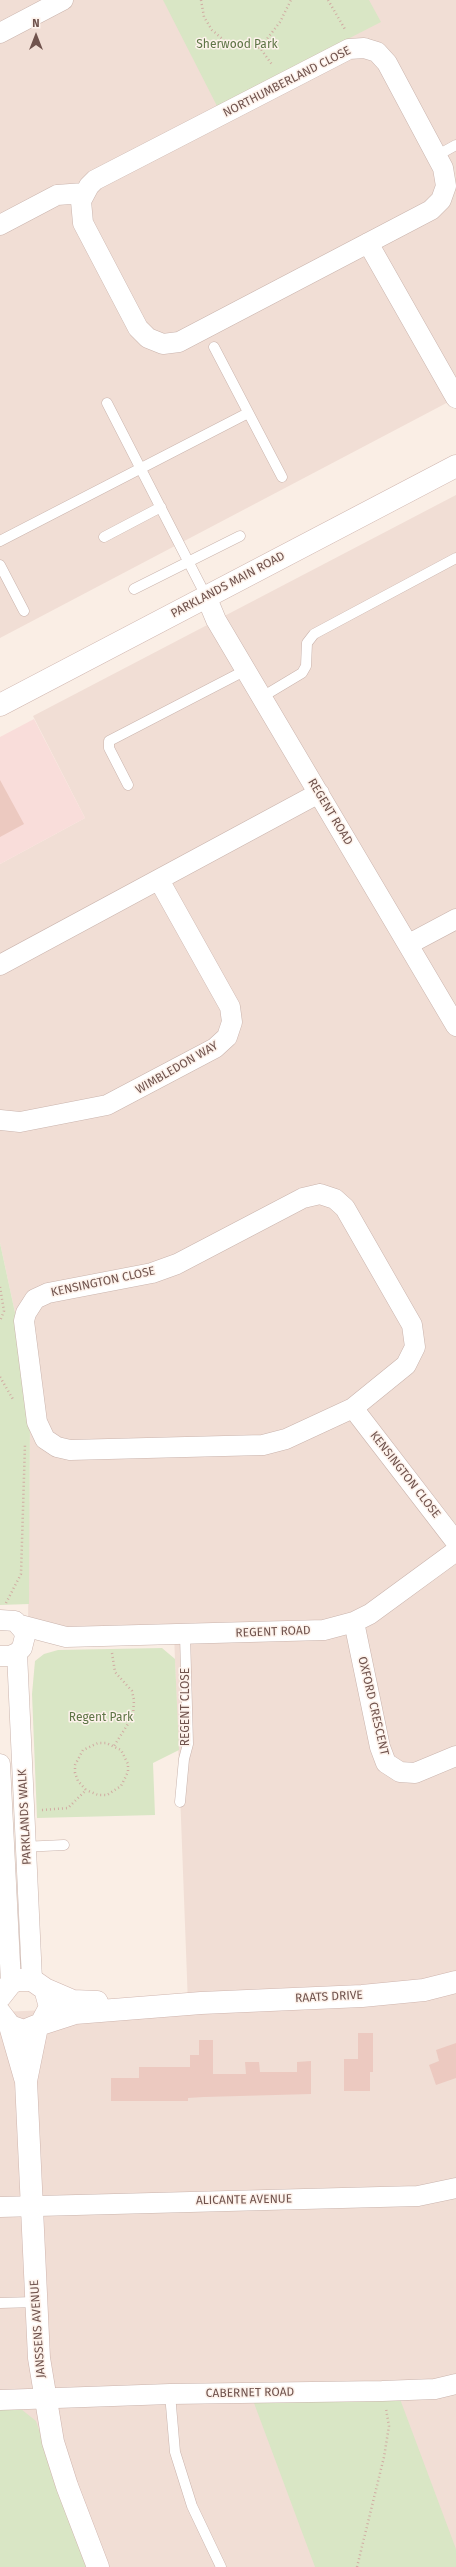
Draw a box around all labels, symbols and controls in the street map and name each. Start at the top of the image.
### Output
north arrow [16,16,56,56]
text: N [32,17,40,30]
park label: Sherwood Park [196,38,278,52]
street label: NORTHUMBERLAND CLOSE [221,43,353,121]
street label: PARKLANDS MAIN ROAD [169,549,287,621]
street label: REGENT ROAD [305,776,355,848]
street label: WIMBLEDON WAY [133,1039,221,1097]
street label: KENSINGTON CLOSE [50,1264,156,1300]
street label: KENSINGTON CLOSE [367,1429,443,1521]
street label: REGENT ROAD [235,1623,311,1641]
street label: OXFORD CRESCENT [355,1655,391,1757]
street label: REGENT CLOSE [179,1668,193,1746]
park label: Regent Park [69,1711,133,1725]
street label: PARKLANDS WALK [15,1769,35,1865]
street label: RAATS DRIVE [295,1988,363,2006]
street label: ALICANTE AVENUE [196,2192,292,2208]
street label: JANSSENS AVENUE [27,2279,49,2379]
street label: CABERNET ROAD [206,2385,294,2401]

